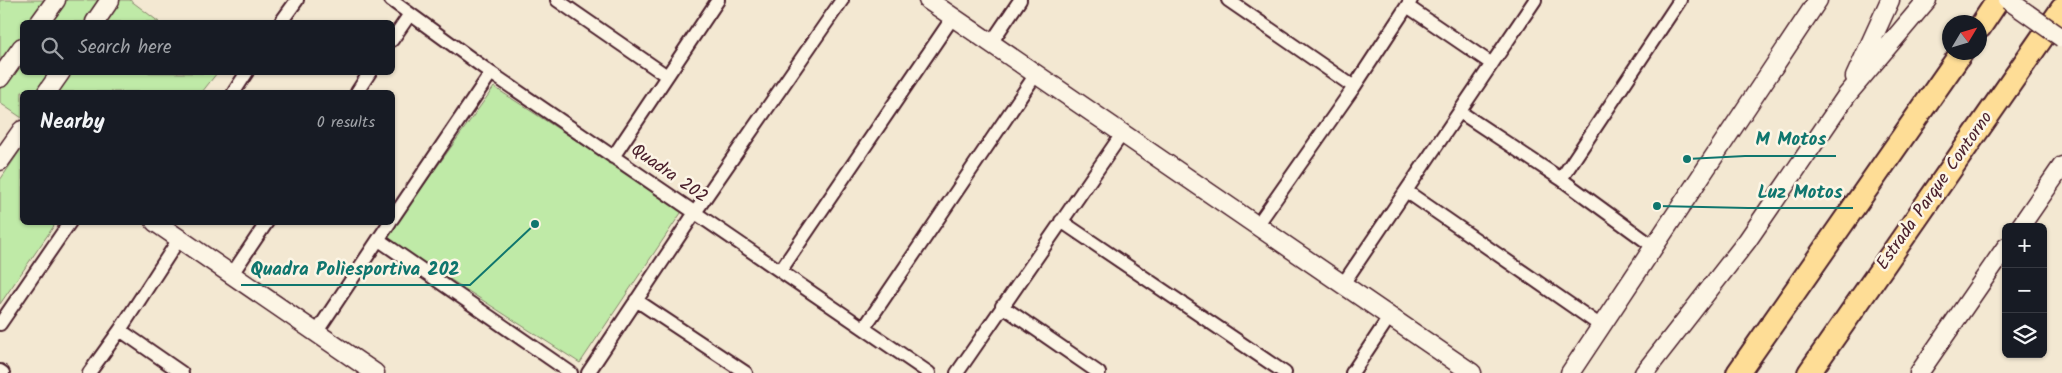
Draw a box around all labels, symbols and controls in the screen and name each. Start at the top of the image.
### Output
north arrow [1942,15,1987,60]
search box [20,20,395,75]
text: Search here [78,33,172,63]
icon: search [38,34,66,62]
text: Nearby [40,106,105,139]
street label: Estrada Parque Contorno [1869,106,2001,276]
text: 0 results [317,110,375,135]
callout: M Motos [1745,122,1836,156]
text: M Motos [1756,125,1827,155]
street label: Quadra 202 [624,137,714,211]
callout: Luz Motos [1748,174,1853,208]
text: Luz Motos [1757,178,1843,208]
map controls [2002,223,2047,358]
button: + [2002,223,2047,268]
callout: Quadra Poliesportiva 202 [241,251,470,285]
text: Quadra Poliesportiva 202 [250,255,460,285]
button: − [2002,268,2047,313]
button: layers [2002,313,2047,358]

